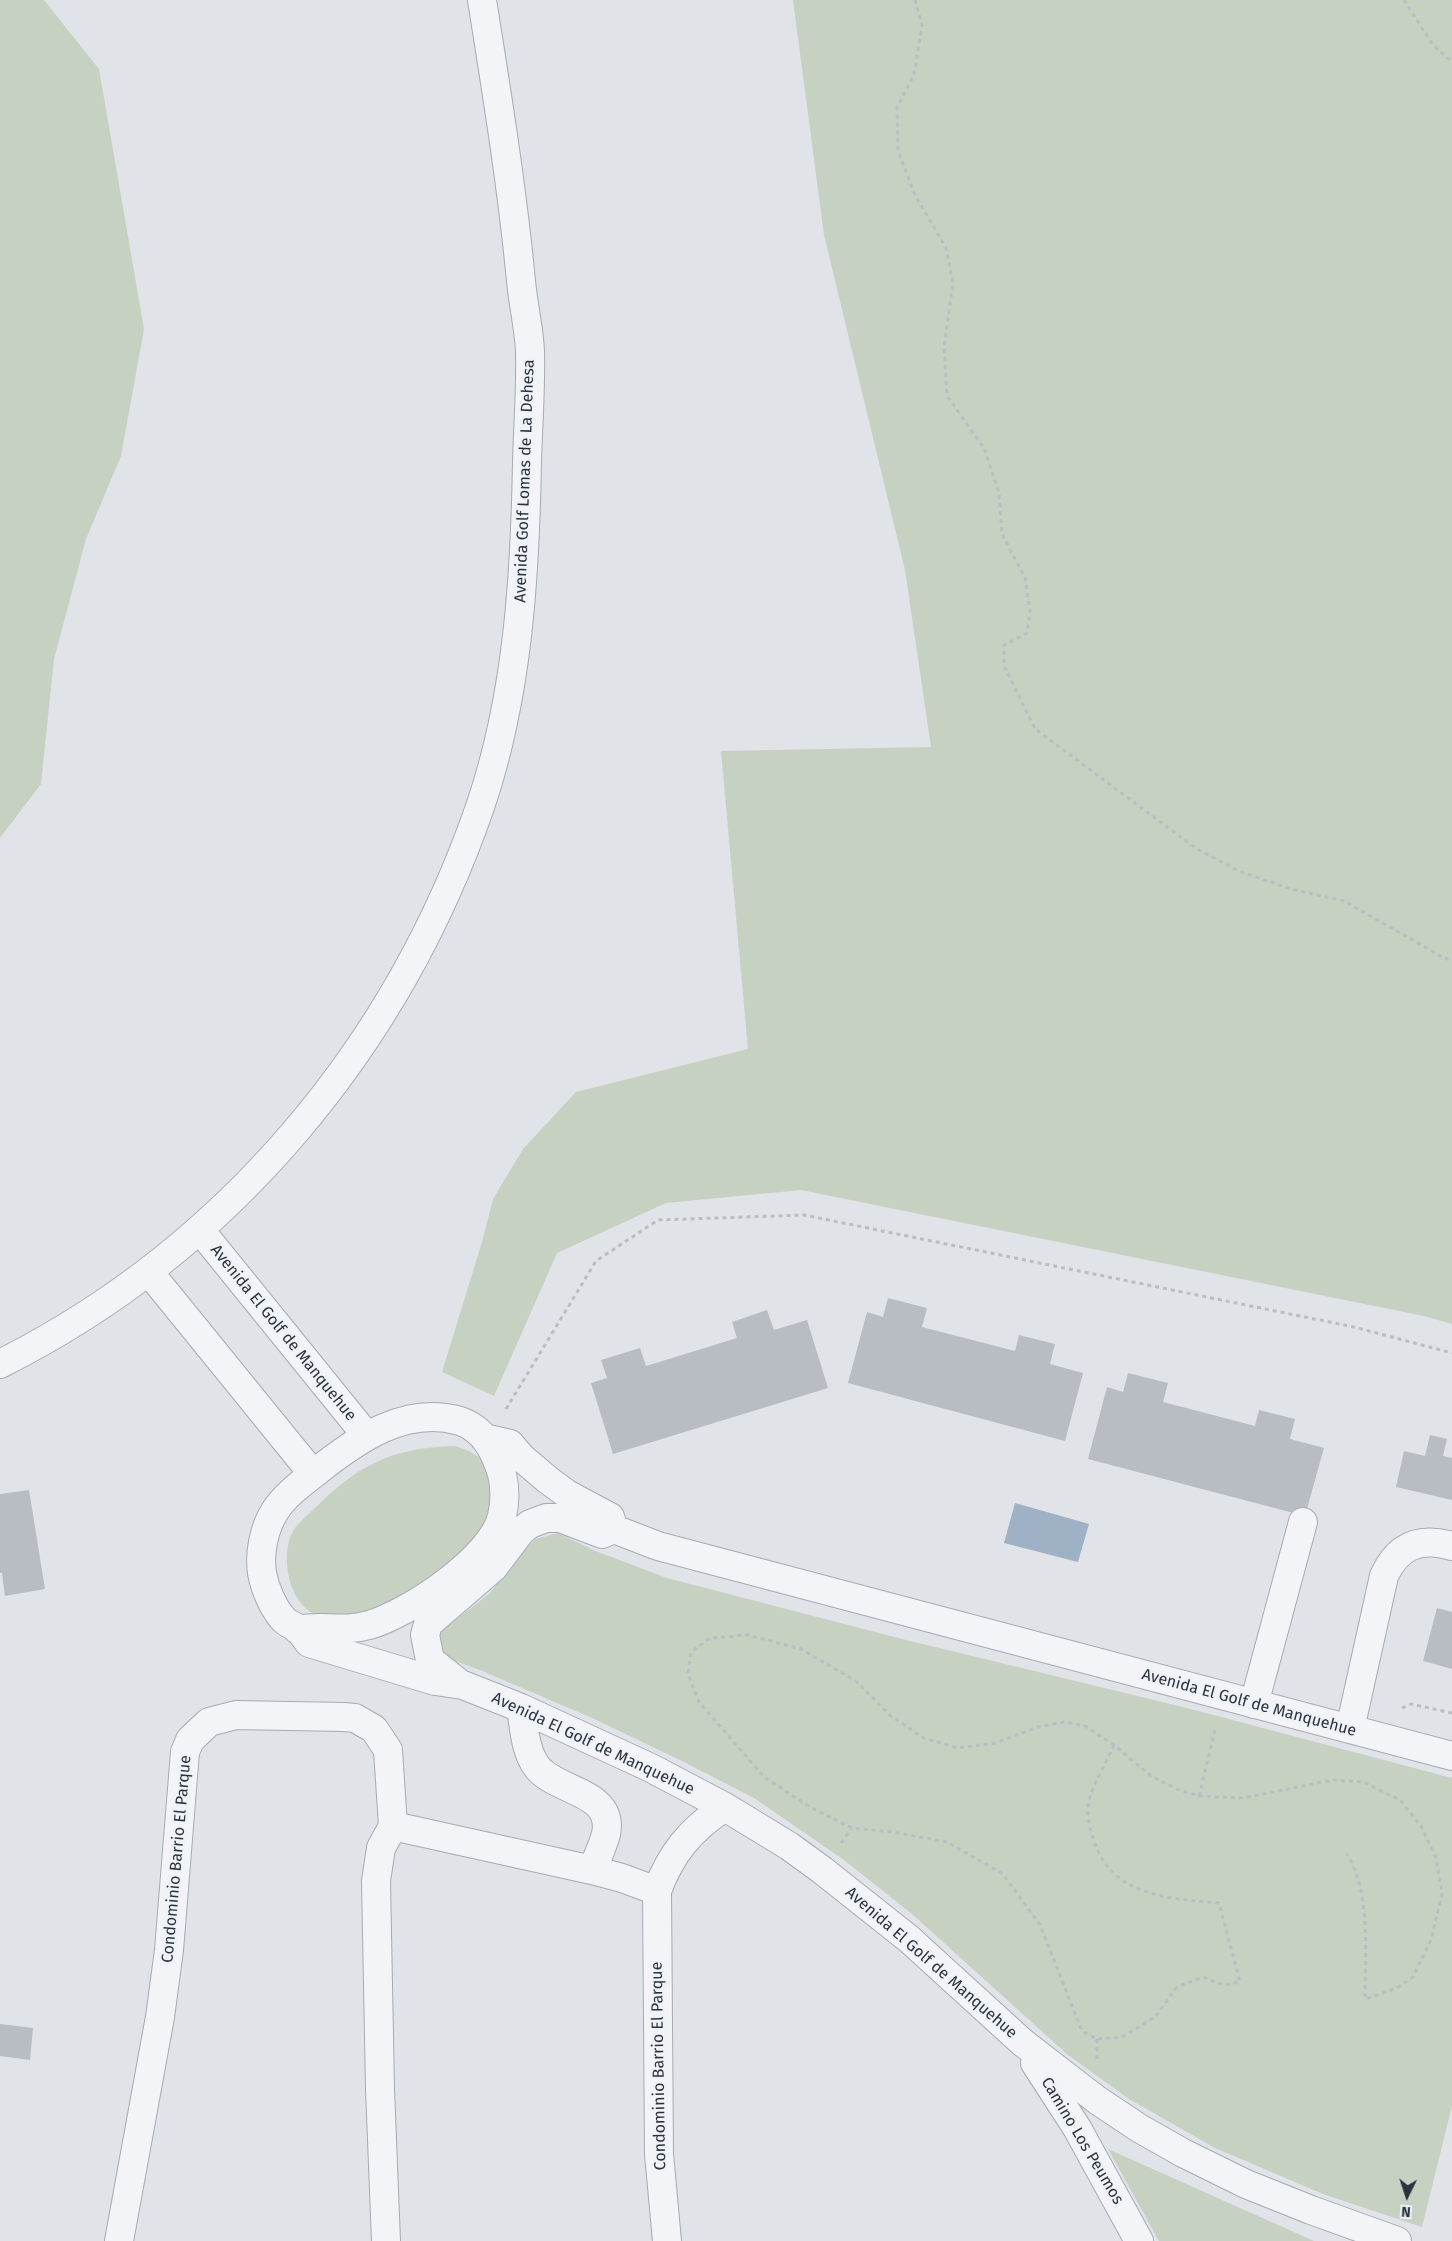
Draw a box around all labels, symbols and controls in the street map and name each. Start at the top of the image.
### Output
street label: Avenida Golf Lomas de La Dehesa [511,359,539,603]
street label: Avenida El Golf de Manquehue [206,1241,360,1425]
street label: Avenida El Golf de Manquehue [1140,1665,1358,1741]
street label: Avenida El Golf de Manquehue [489,1689,697,1799]
street label: Condominio Barrio El Parque [158,1754,196,1964]
street label: Avenida El Golf de Manquehue [841,1883,1021,2043]
street label: Condominio Barrio El Parque [648,1962,670,2170]
street label: Camino Los Peumos [1037,2074,1127,2208]
north arrow [1382,2171,1432,2221]
text: N [1401,2203,1411,2220]

